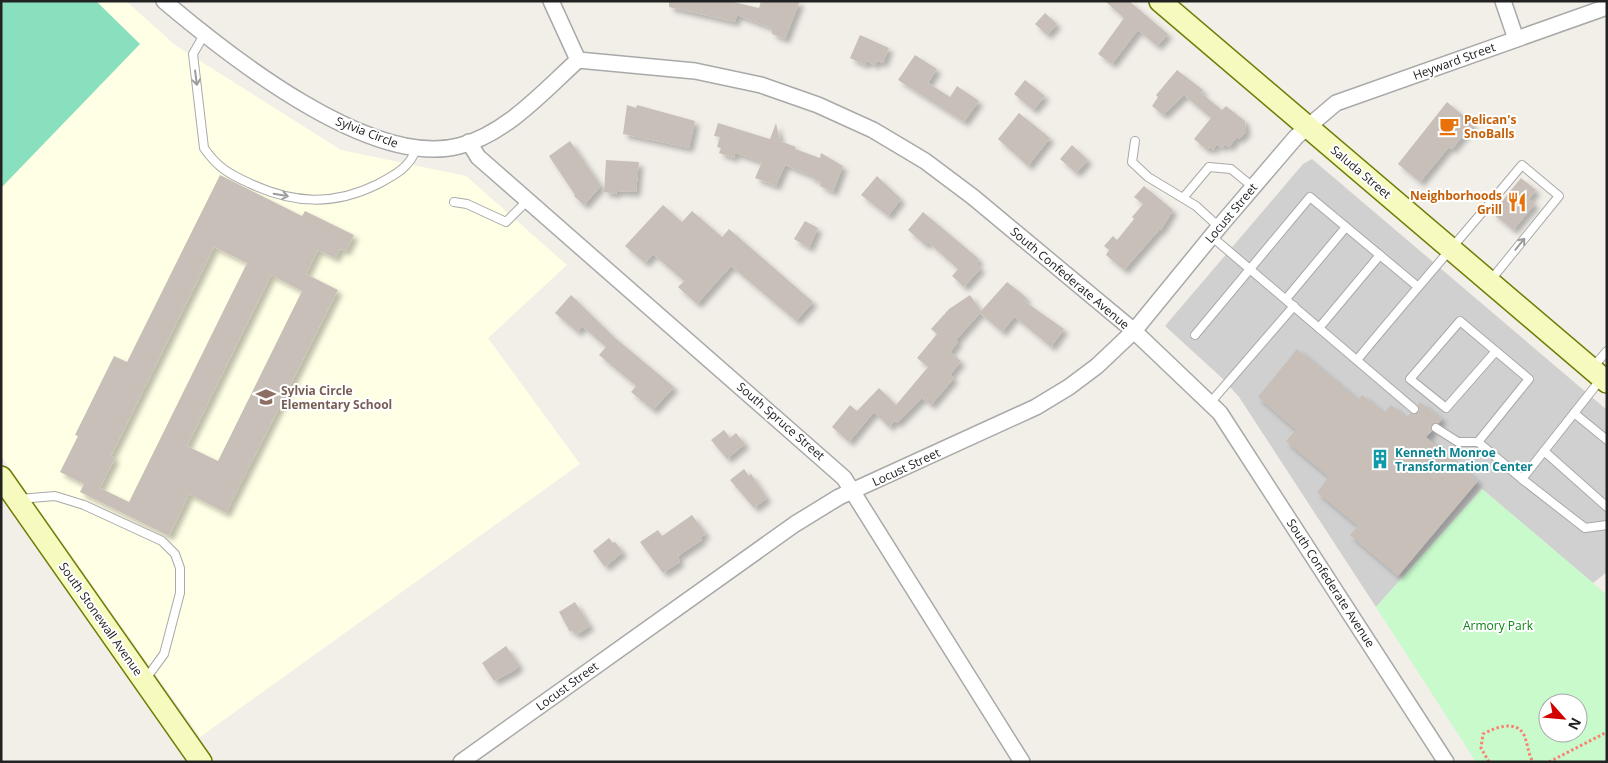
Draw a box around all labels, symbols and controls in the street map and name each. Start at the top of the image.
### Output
street label: Heyward Street [1410,38,1498,84]
one-way arrow [191,70,201,86]
place label: Pelican's SnoBalls [1464,111,1516,142]
street label: Sylvia Circle [333,112,401,152]
cafe icon: Pelican's SnoBalls [1438,115,1460,137]
street label: Saluda Street [1327,142,1395,202]
street label: Locust Street [1201,179,1261,247]
place label: Neighborhoods Grill [1410,187,1502,218]
one-way arrow [272,191,288,201]
restaurant icon: Neighborhoods Grill [1506,191,1528,213]
street label: South Confederate Avenue [1007,223,1133,333]
one-way arrow [1515,238,1526,251]
street label: South Spruce Street [733,378,829,464]
place label: Sylvia Circle Elementary School [281,382,392,413]
school or university icon: Sylvia Circle Elementary School [255,386,277,408]
street label: Locust Street [869,444,943,490]
place label: Kenneth Monroe Transformation Center [1395,444,1533,475]
building icon: Kenneth Monroe Transformation Center [1369,448,1391,470]
street label: South Confederate Avenue [1283,515,1379,651]
street label: South Stonewall Avenue [55,559,147,679]
park label: Armory Park [1463,617,1534,634]
street label: Locust Street [532,658,602,714]
north arrow [1538,693,1588,743]
text: N [1564,715,1586,734]

